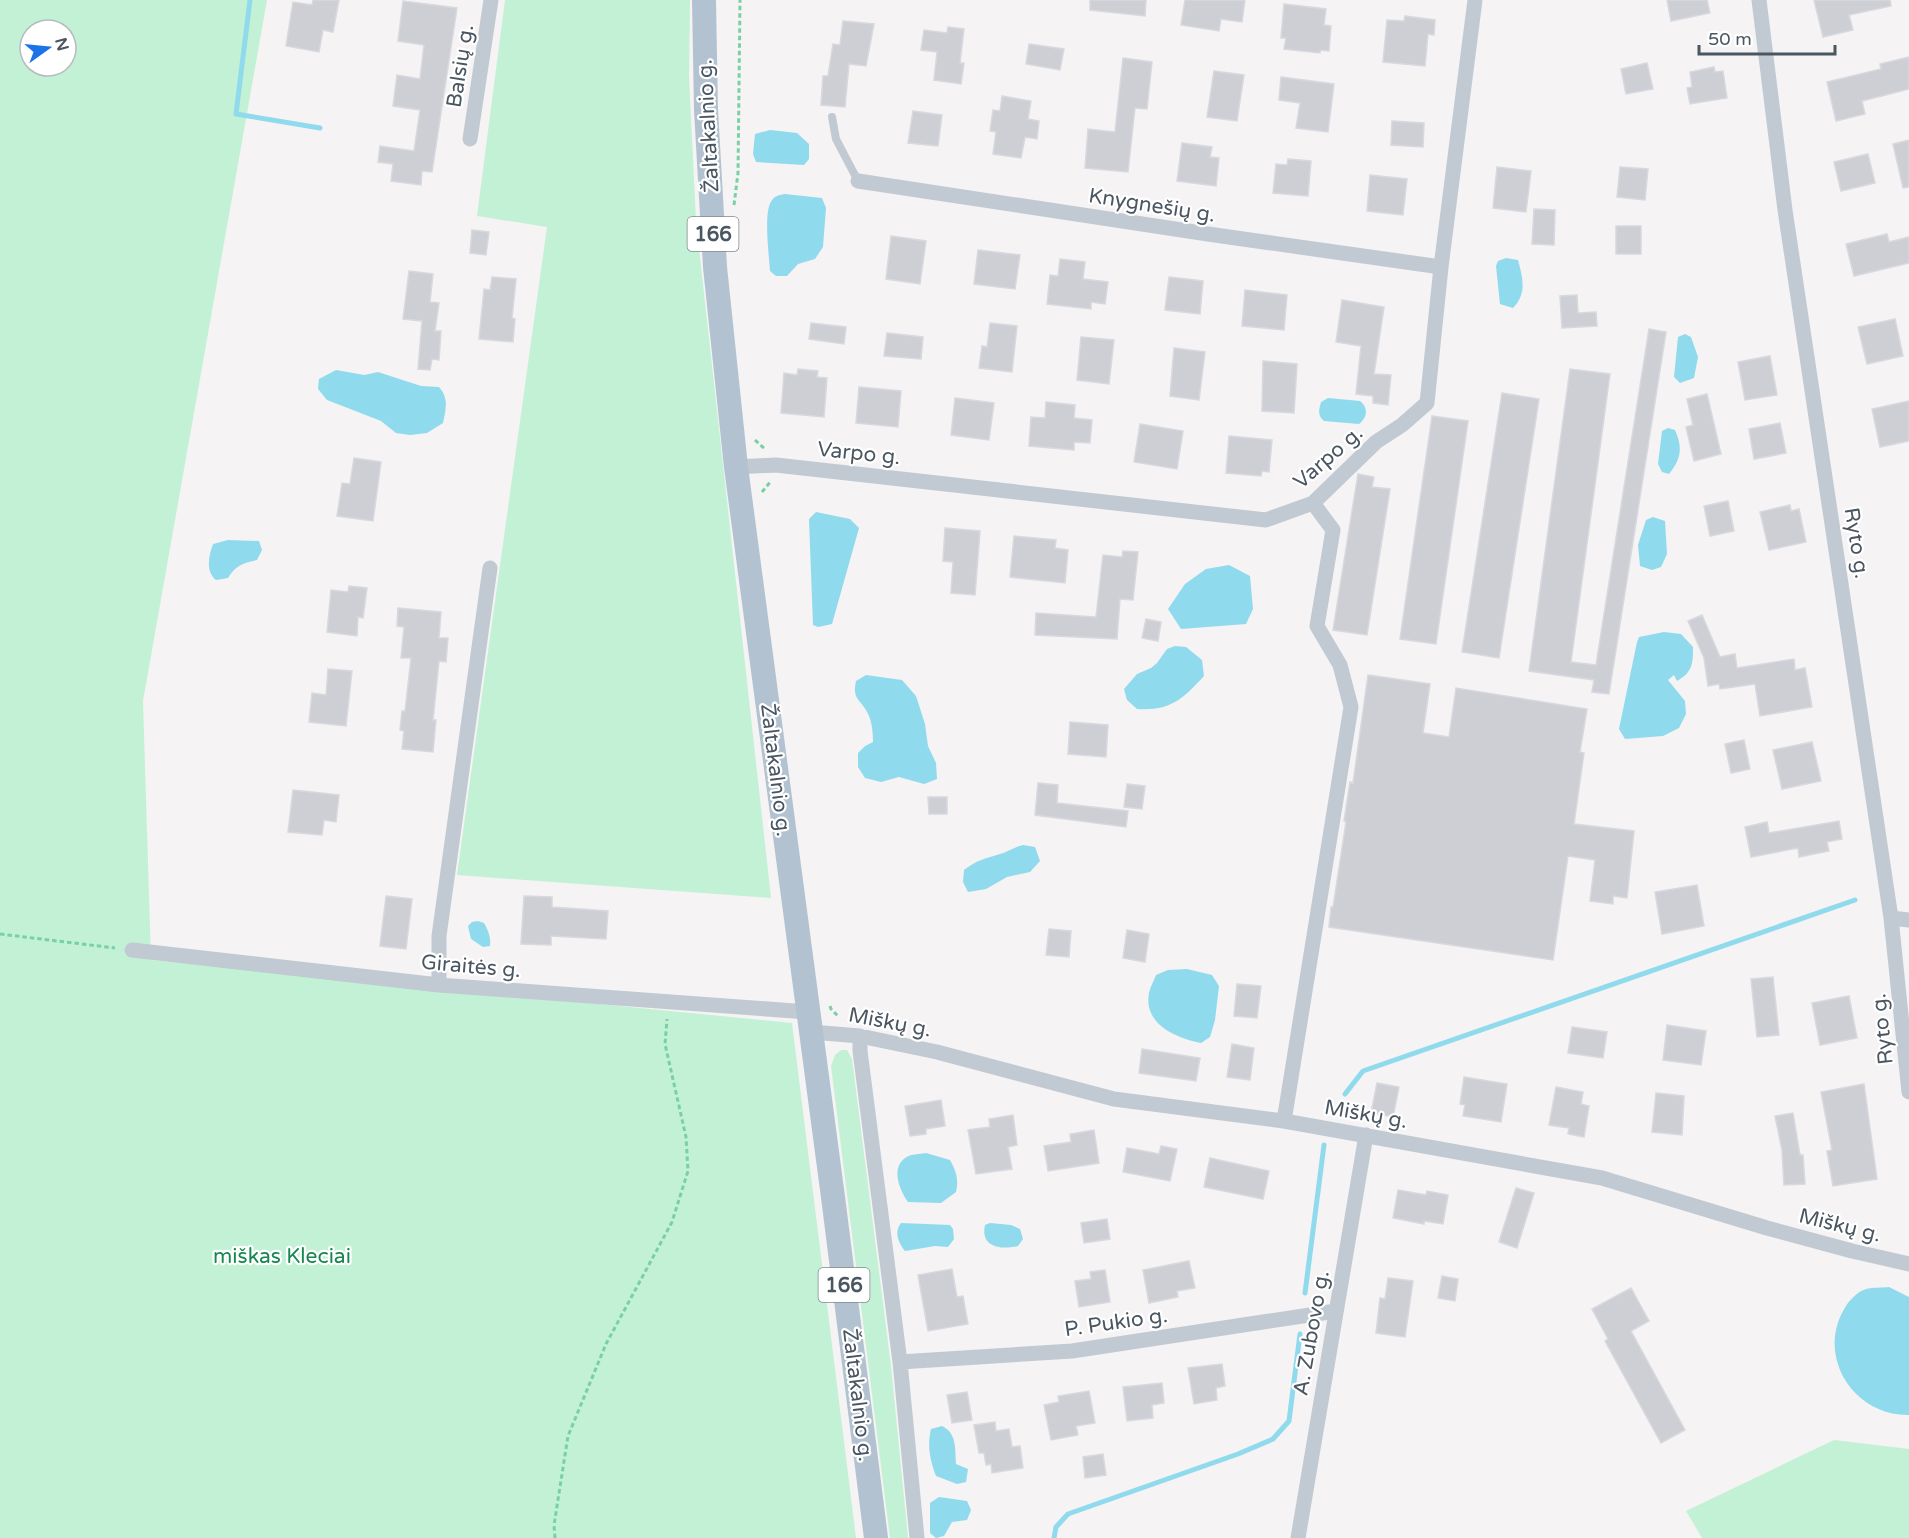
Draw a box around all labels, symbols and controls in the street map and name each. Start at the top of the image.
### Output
north arrow [18,18,78,78]
scale bar [1699,18,1836,56]
street label: Balsių g. [442,23,479,109]
text: 50 m [1708,28,1752,50]
text: N [50,36,73,53]
street label: Žaltakalnio g. [693,59,724,193]
street label: Knygnešių g. [1087,183,1217,228]
road number: 166 [688,217,738,251]
street label: Varpo g. [1289,421,1368,494]
street label: Varpo g. [816,437,902,470]
street label: Ryto g. [1839,506,1874,580]
street label: Žaltakalnio g. [755,702,796,838]
street label: Giraitės g. [420,950,522,983]
street label: Ryto g. [1866,992,1899,1066]
street label: Miškų g. [846,1002,933,1043]
street label: Miškų g. [1322,1095,1409,1134]
street label: Miškų g. [1796,1203,1884,1248]
park label: miškas Kleciai [213,1244,351,1269]
road number: 166 [818,1268,870,1302]
street label: A. Zubovo g. [1288,1269,1335,1398]
street label: P. Pukio g. [1063,1303,1169,1342]
street label: Žaltakalnio g. [837,1327,878,1463]

